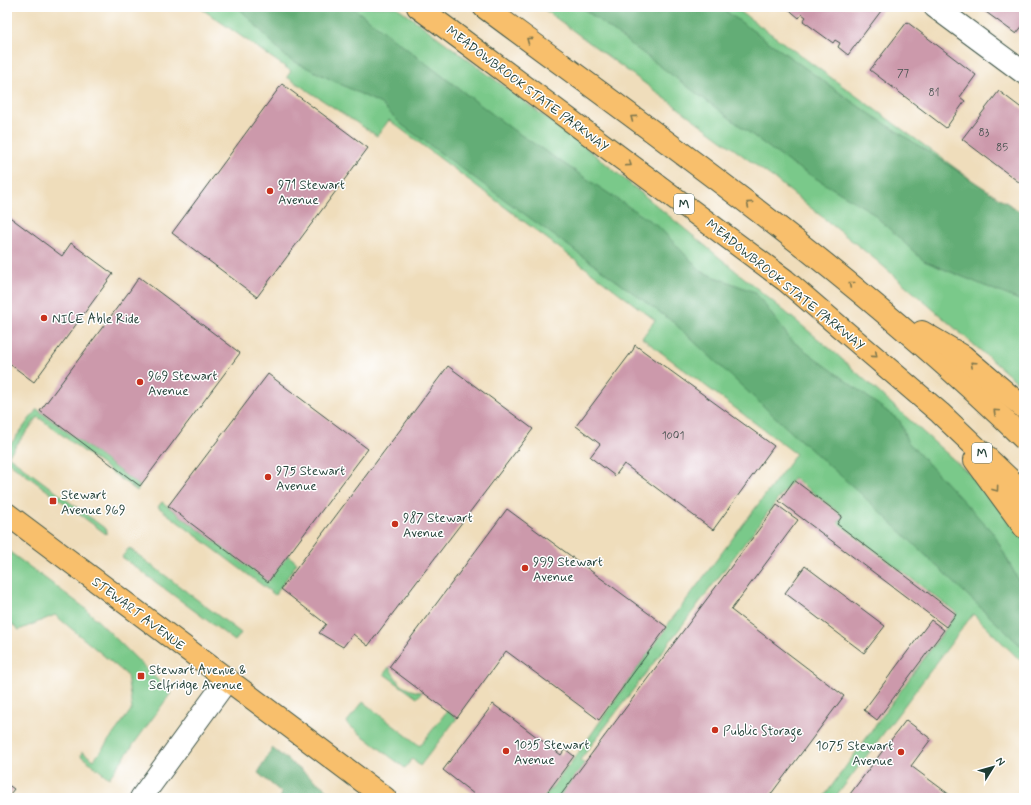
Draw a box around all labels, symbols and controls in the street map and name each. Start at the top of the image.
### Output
street label: MEADOWBROOK STATE PARKWAY [443,23,612,156]
one-way arrow [526,38,533,45]
house number: 77 [897,67,910,81]
house number: 81 [929,86,939,100]
one-way arrow [630,115,637,123]
house number: 83 [979,126,990,140]
house number: 85 [996,141,1008,155]
one-way arrow [625,159,632,166]
place label: 971 Stewart Avenue [278,177,345,209]
marker: 971 Stewart Avenue [265,186,275,196]
road number: M [674,194,694,214]
one-way arrow [746,202,753,209]
street label: MEADOWBROOK STATE PARKWAY [702,216,868,354]
one-way arrow [848,282,855,289]
place label: NICE Able Ride [52,311,140,328]
marker: NICE Able Ride [39,313,49,323]
one-way arrow [871,351,878,358]
one-way arrow [970,362,978,369]
place label: 969 Stewart Avenue [148,368,217,400]
marker: 969 Stewart Avenue [135,377,145,387]
one-way arrow [993,409,1001,417]
house number: 1001 [662,429,684,443]
road number: M [972,443,992,463]
place label: 975 Stewart Avenue [276,463,345,495]
marker: 975 Stewart Avenue [263,472,273,482]
one-way arrow [992,485,999,492]
place label: Stewart Avenue 969 [61,487,126,519]
marker: Stewart Avenue 969 [48,496,58,506]
place label: 987 Stewart Avenue [403,510,473,542]
marker: 987 Stewart Avenue [390,519,400,529]
place label: 999 Stewart Avenue [533,554,603,586]
marker: 999 Stewart Avenue [520,563,530,573]
street label: STEWART AVENUE [88,574,188,655]
place label: Stewart Avenue & Selfridge Avenue [149,662,246,695]
marker: Stewart Avenue & Selfridge Avenue [136,671,146,681]
place label: Public Storage [723,723,803,742]
marker: Public Storage [710,725,720,735]
place label: 1035 Stewart Avenue [514,737,589,769]
place label: 1075 Stewart Avenue [816,738,893,770]
marker: 1035 Stewart Avenue [501,746,511,756]
marker: 1075 Stewart Avenue [896,747,906,757]
north arrow [973,747,1013,787]
text: N [992,754,1008,769]

